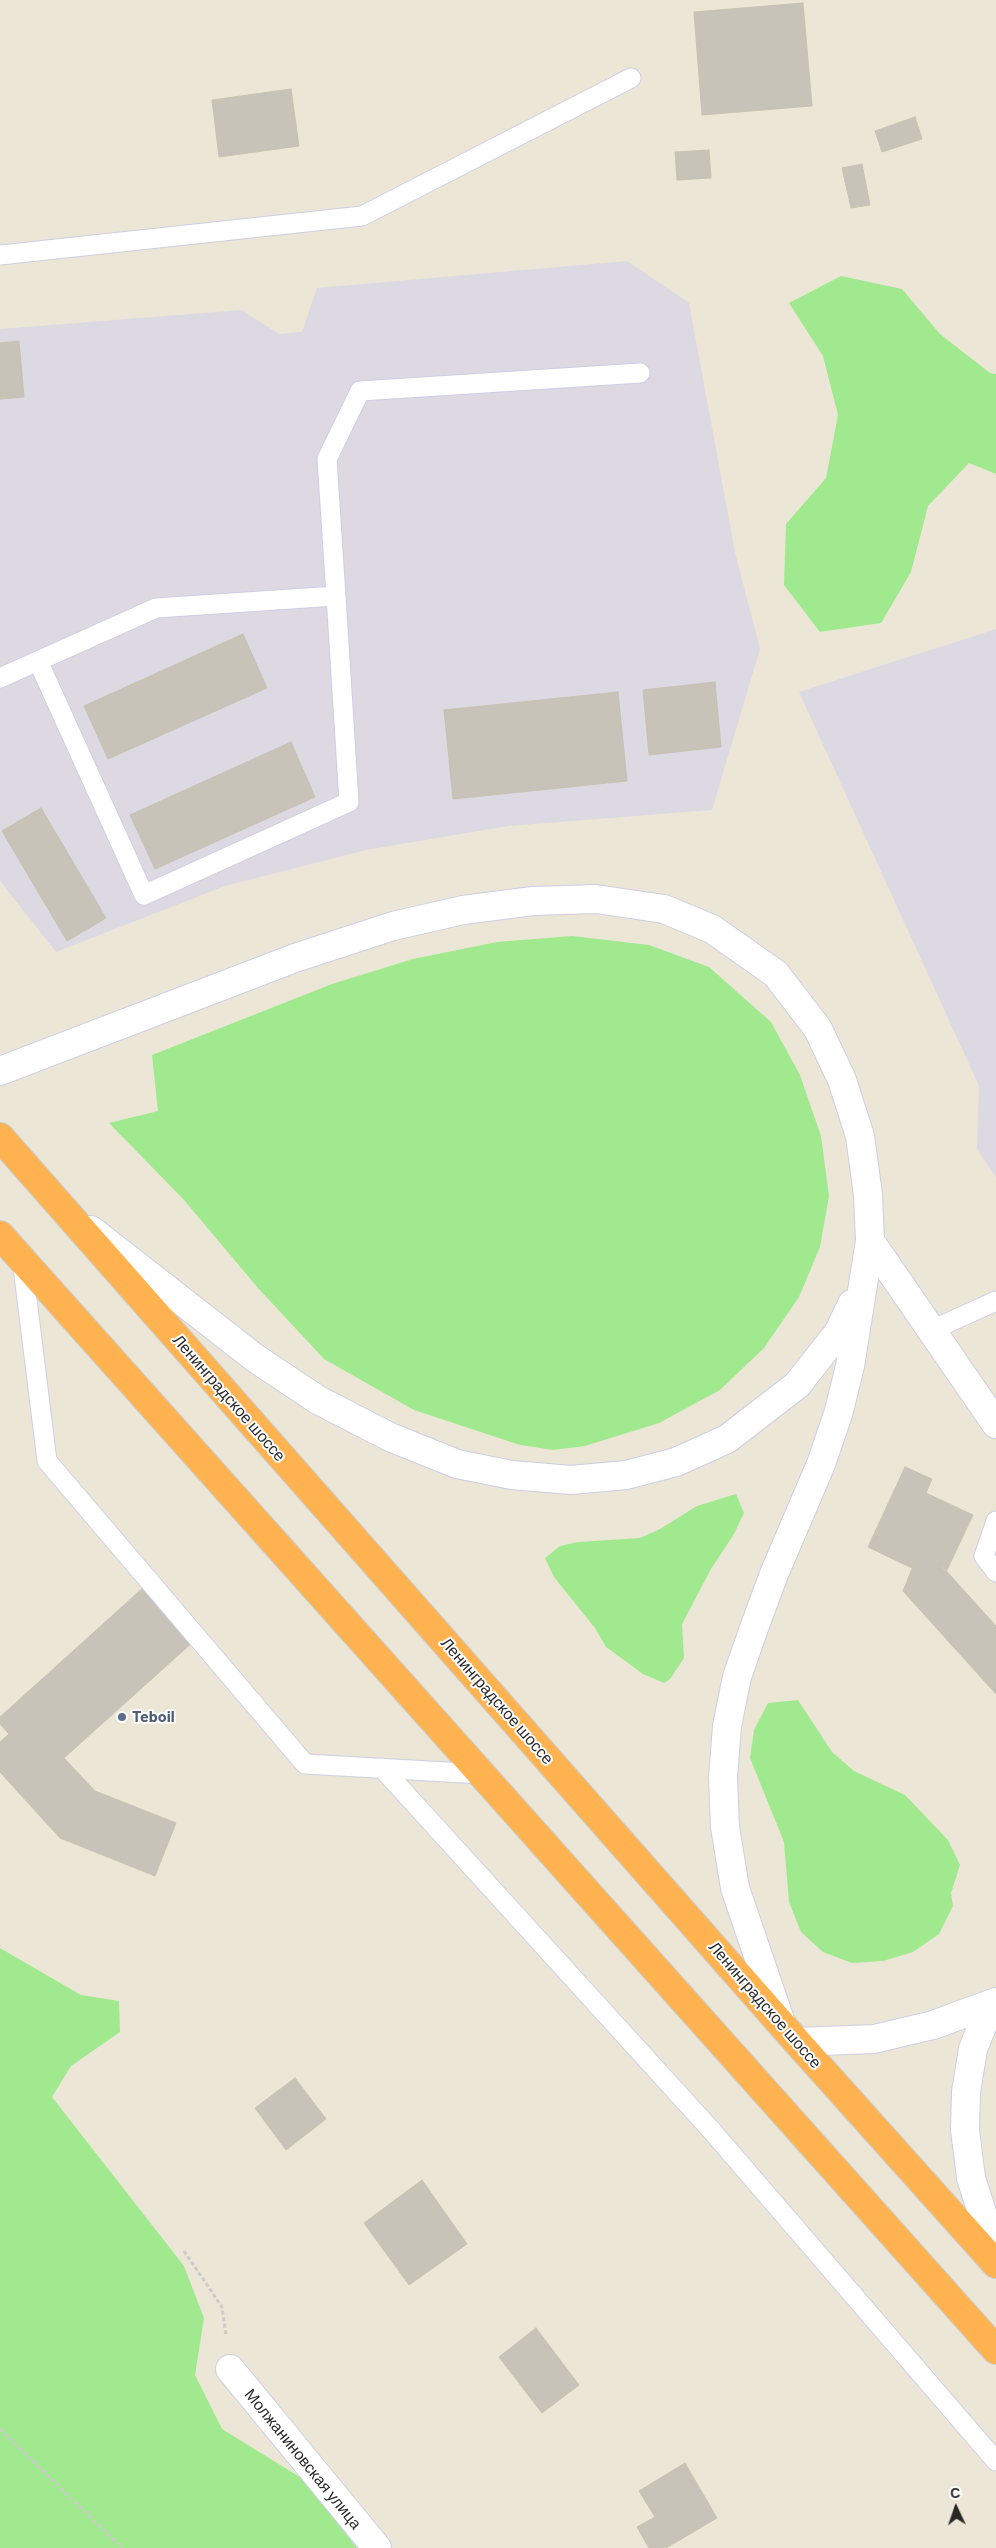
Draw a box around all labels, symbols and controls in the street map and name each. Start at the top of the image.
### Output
street label: Ленинградское шоссе [169,1331,289,1465]
street label: Ленинградское шоссе [437,1634,557,1768]
place label: Teboil [132,1707,175,1727]
marker: Teboil [116,1711,128,1723]
street label: Ленинградское шоссе [705,1938,825,2072]
street label: Молжаниновская улица [240,2385,366,2533]
north arrow [931,2483,981,2533]
text: С [950,2484,961,2501]

